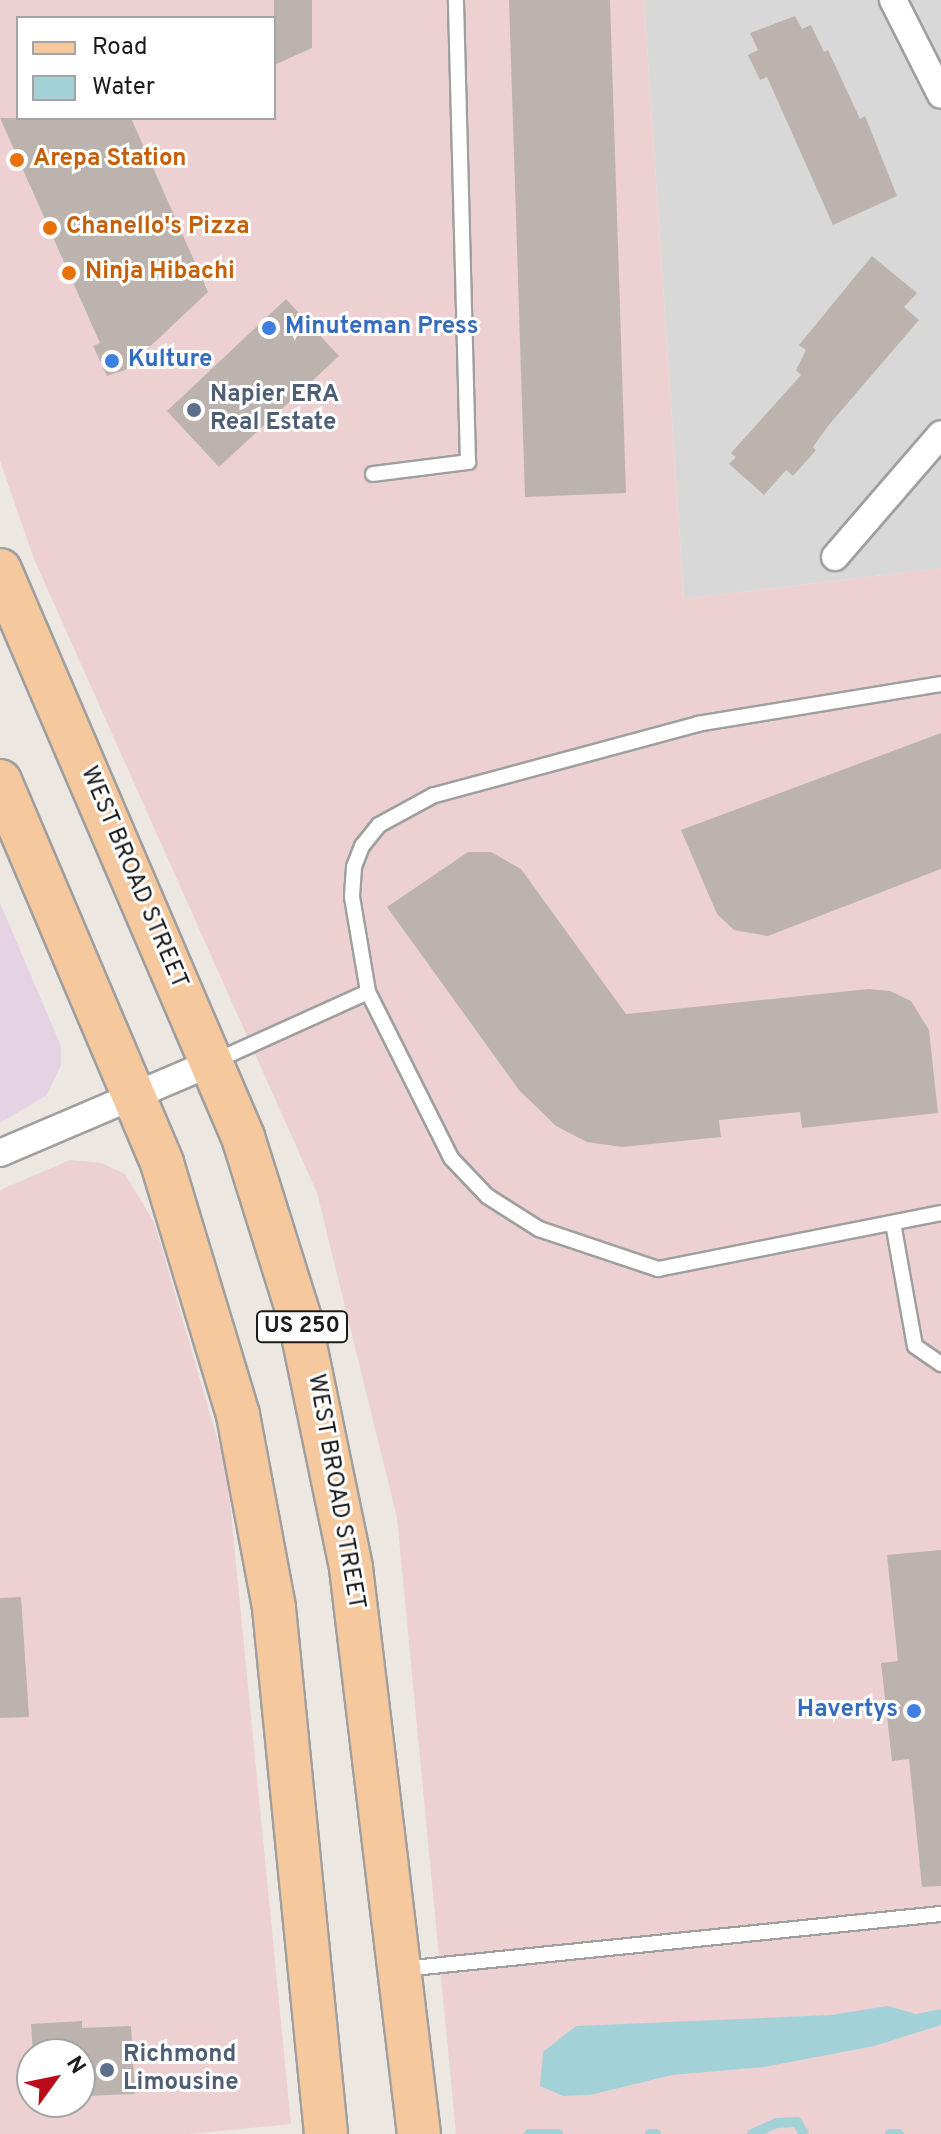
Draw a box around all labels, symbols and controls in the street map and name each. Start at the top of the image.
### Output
legend [16,16,276,120]
text: Road [92,33,148,63]
text: Water [92,73,155,103]
place label: Arepa Station [33,146,186,174]
marker: Arepa Station [8,151,26,169]
place label: Chanello's Pizza [66,214,250,242]
marker: Chanello's Pizza [41,219,59,237]
place label: Ninja Hibachi [85,259,235,287]
marker: Ninja Hibachi [60,264,78,282]
place label: Minuteman Press [285,314,479,342]
marker: Minuteman Press [260,319,278,337]
place label: Kulture [128,347,212,375]
marker: Kulture [103,352,121,370]
place label: Napier ERA Real Estate [210,382,339,438]
marker: Napier ERA Real Estate [185,401,203,419]
street label: WEST BROAD STREET [73,762,193,994]
road number: US 250 [256,1309,348,1345]
street label: WEST BROAD STREET [300,1371,370,1613]
place label: Havertys [797,1697,898,1725]
marker: Havertys [905,1702,923,1720]
north arrow [16,2038,96,2118]
place label: Richmond Limousine [123,2042,239,2098]
text: N [59,2052,90,2080]
marker: Richmond Limousine [98,2061,116,2079]

